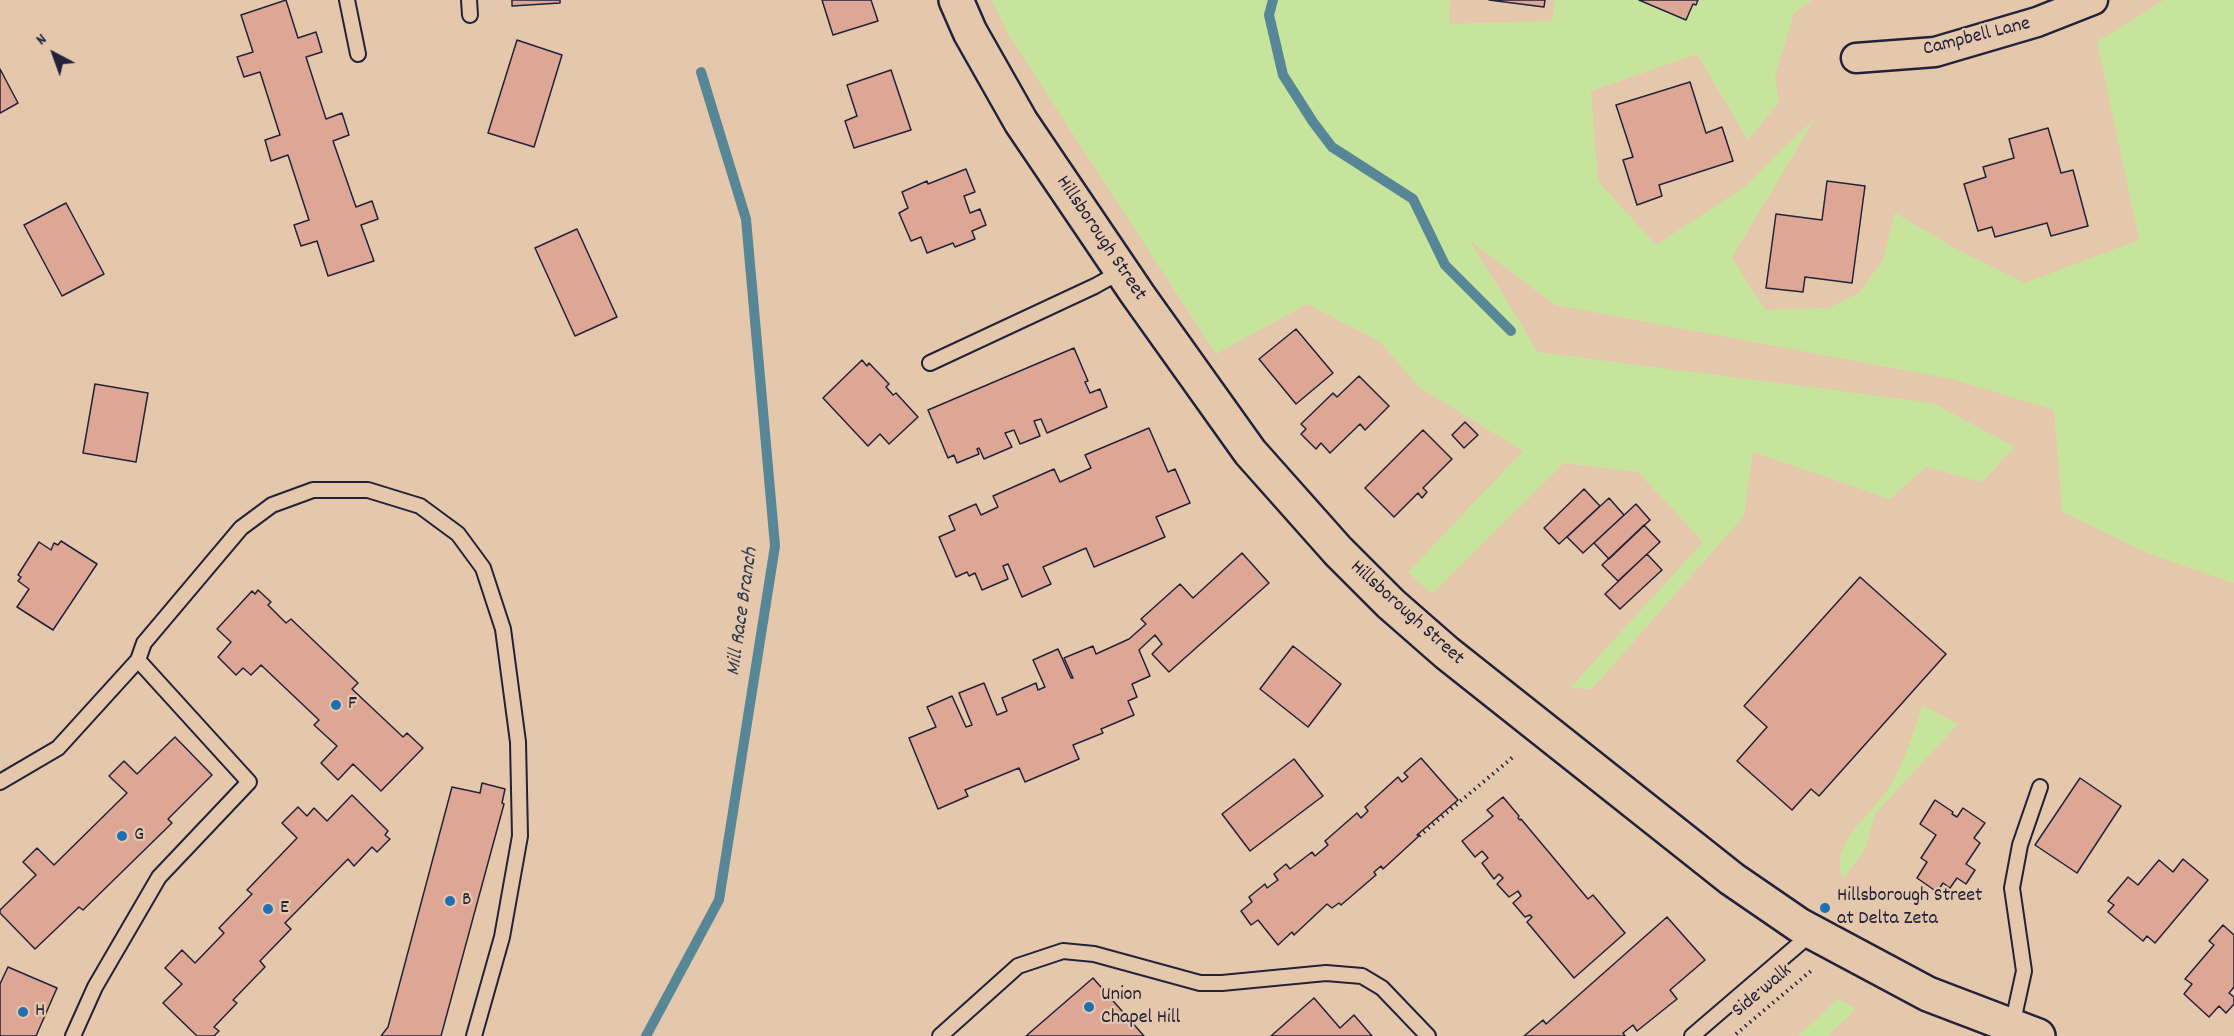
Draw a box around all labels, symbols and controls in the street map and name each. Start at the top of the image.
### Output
street label: Campbell Lane [1921,13,2033,63]
north arrow [24,24,84,84]
text: N [31,29,52,51]
street label: Hillsborough Street [1049,172,1151,306]
water label: Mill Race Branch [723,546,765,678]
street label: Hillsborough Street [1344,556,1468,672]
place label: F [348,693,357,717]
marker: F [329,698,343,712]
place label: G [134,824,144,848]
marker: G [115,829,129,843]
place label: Hillsborough Street at Delta Zeta [1837,885,1982,932]
place label: B [462,889,471,913]
marker: B [443,894,457,908]
place label: E [280,897,289,921]
marker: Hillsborough Street at Delta Zeta [1818,901,1832,915]
marker: E [261,902,275,916]
street label: Side walk [1728,960,1798,1024]
place label: Union Chapel Hill [1101,984,1180,1031]
place label: H [35,1000,45,1024]
marker: Union Chapel Hill [1082,1000,1096,1014]
marker: H [16,1005,30,1019]

